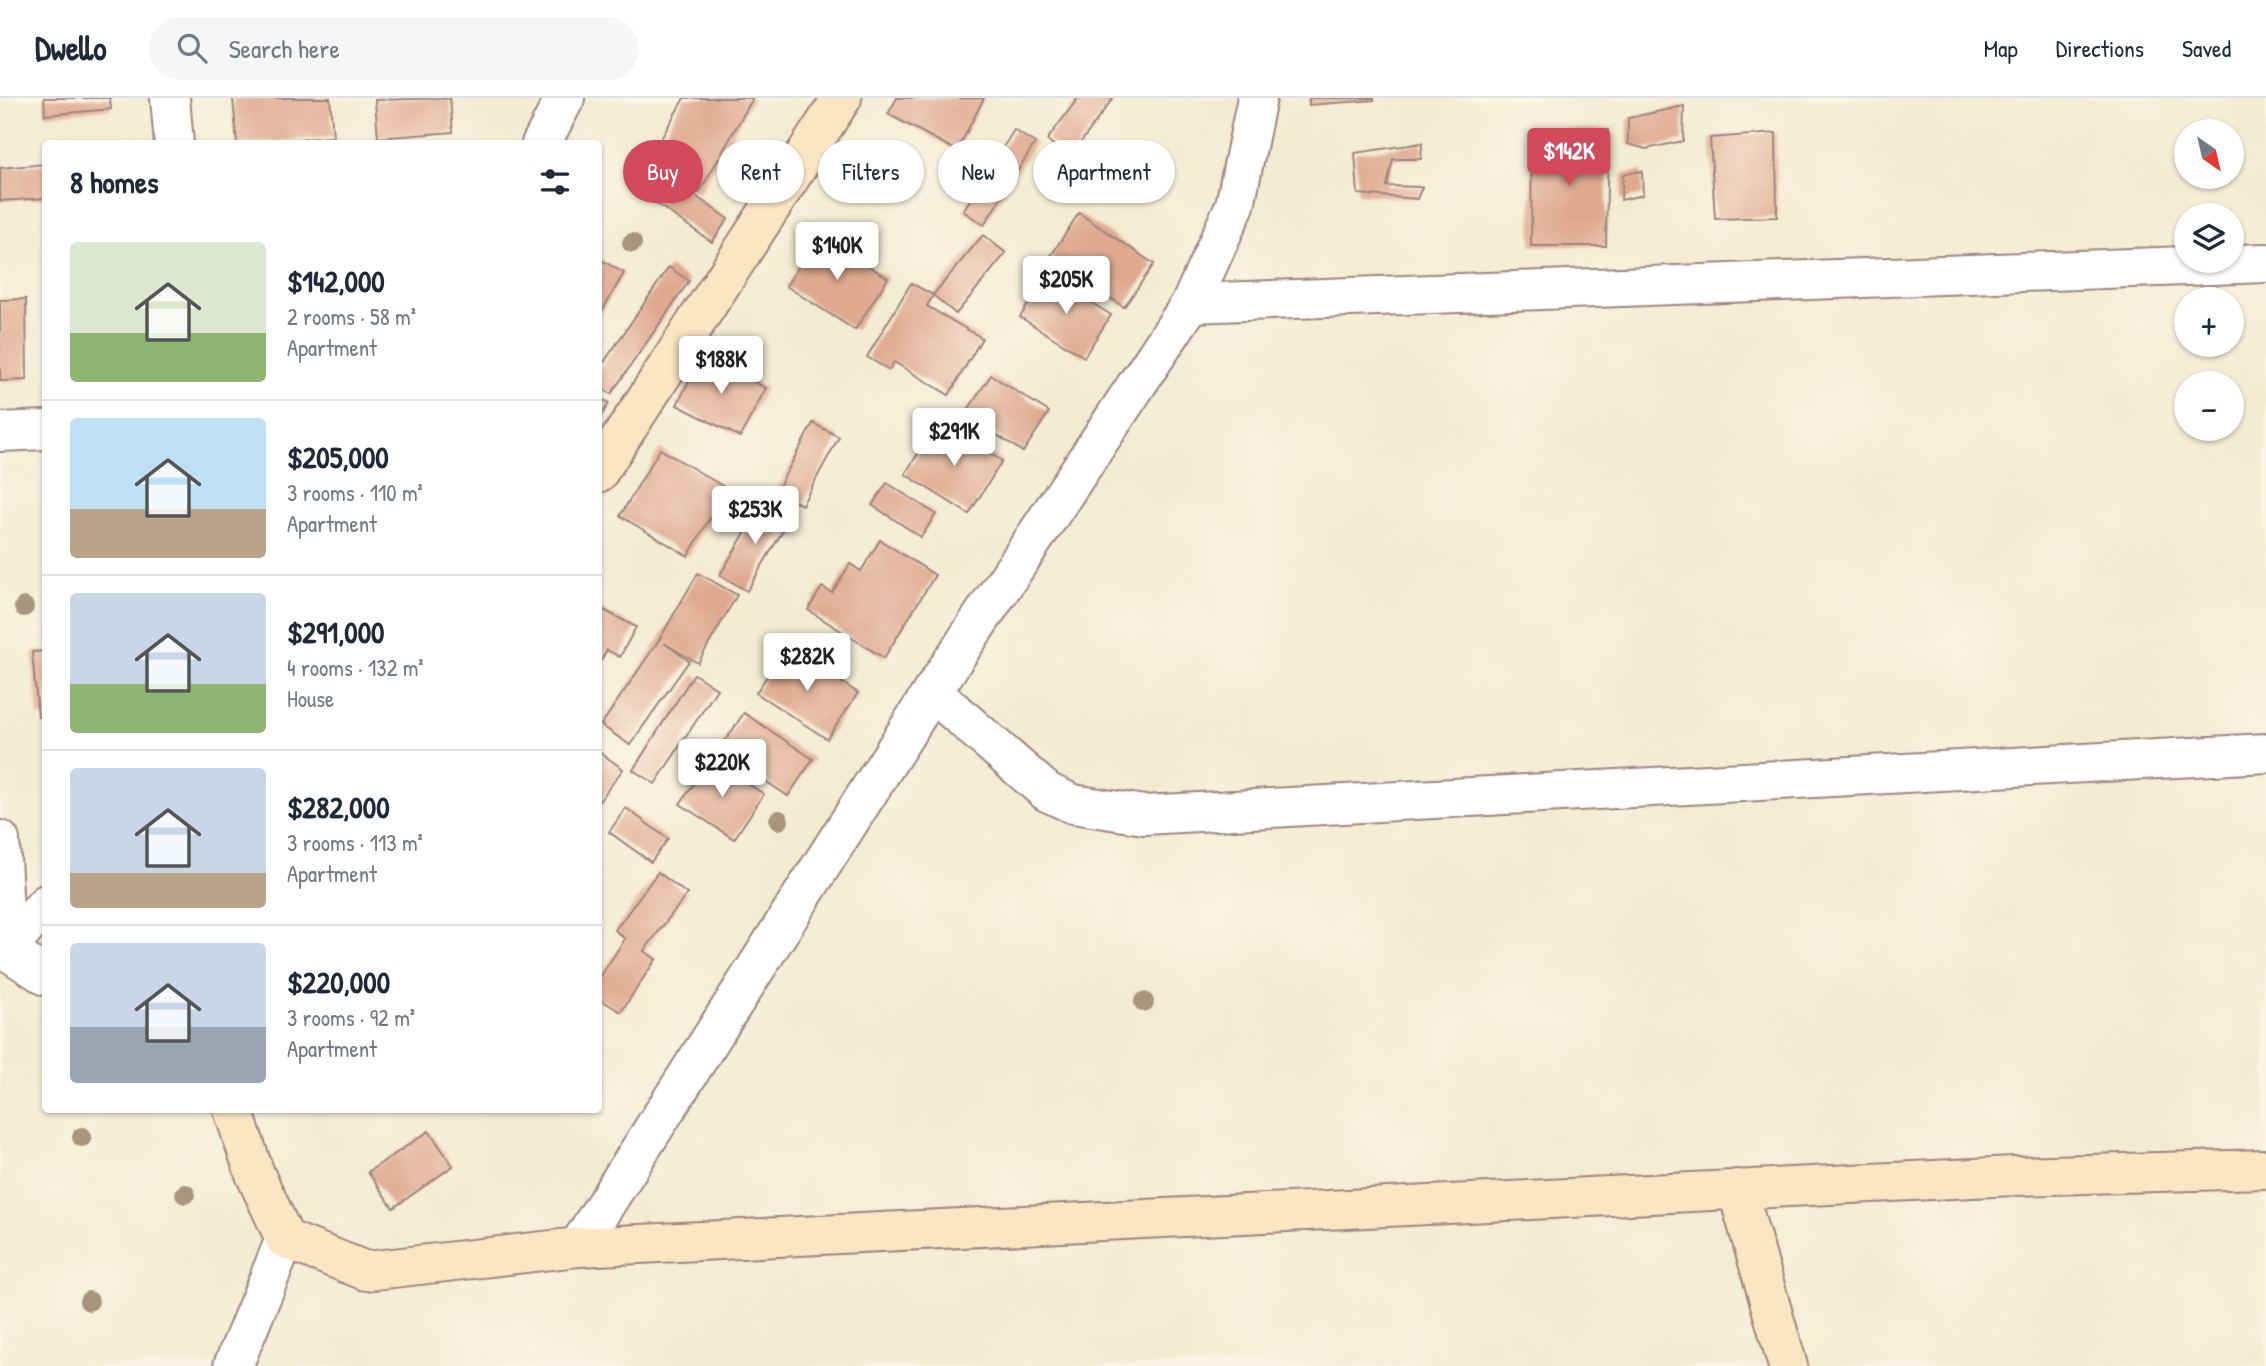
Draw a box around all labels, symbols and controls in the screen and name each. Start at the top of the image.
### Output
search box [149,17,639,80]
text: Dwello [35,26,107,70]
icon: search [173,29,211,67]
text: Search here [229,31,340,66]
text: Map [1984,32,2018,64]
text: Directions [2056,32,2144,64]
text: Saved [2182,32,2231,64]
north arrow [2174,119,2244,189]
map controls [2174,119,2244,441]
pin: $142K [1520,129,1618,188]
text: $142K [1543,135,1595,166]
chip: Buy [623,140,703,203]
chip: Rent [717,140,804,203]
chip: Filters [818,140,924,203]
chip: New [938,140,1019,203]
chip: Apartment [1033,140,1175,203]
text: 8 homes [70,162,158,202]
icon: filters [536,163,574,201]
button: layers [2174,203,2244,273]
pin: $140K [788,222,886,282]
text: $140K [812,229,862,260]
pin: $205K [1017,256,1115,316]
text: $142,000 [287,261,385,301]
text: $205K [1039,263,1093,294]
icon: home [126,270,210,354]
button: + [2174,287,2244,357]
text: 2 rooms · 58 m² [287,301,416,332]
text: Apartment [287,332,377,363]
pin: $188K [672,336,770,396]
text: $188K [695,343,747,374]
button: − [2174,371,2244,441]
pin: $291K [905,408,1003,468]
text: $291K [928,415,980,446]
text: $205,000 [287,437,389,477]
icon: home [126,446,210,530]
text: 3 rooms · 110 m² [287,477,423,508]
pin: $253K [706,486,804,546]
text: $253K [728,493,782,524]
text: Apartment [287,508,377,539]
text: $291,000 [287,612,385,652]
icon: home [126,621,210,705]
pin: $282K [758,634,856,693]
text: $282K [779,640,835,671]
text: 4 rooms · 132 m² [287,652,424,683]
text: House [287,683,334,714]
pin: $220K [673,740,771,799]
text: $220K [694,746,750,777]
text: $282,000 [287,787,390,827]
icon: home [126,796,210,880]
text: 3 rooms · 113 m² [287,827,423,858]
text: Apartment [287,858,377,889]
text: $220,000 [287,962,390,1002]
icon: home [126,971,210,1055]
text: 3 rooms · 92 m² [287,1002,415,1033]
text: Apartment [287,1033,377,1064]

